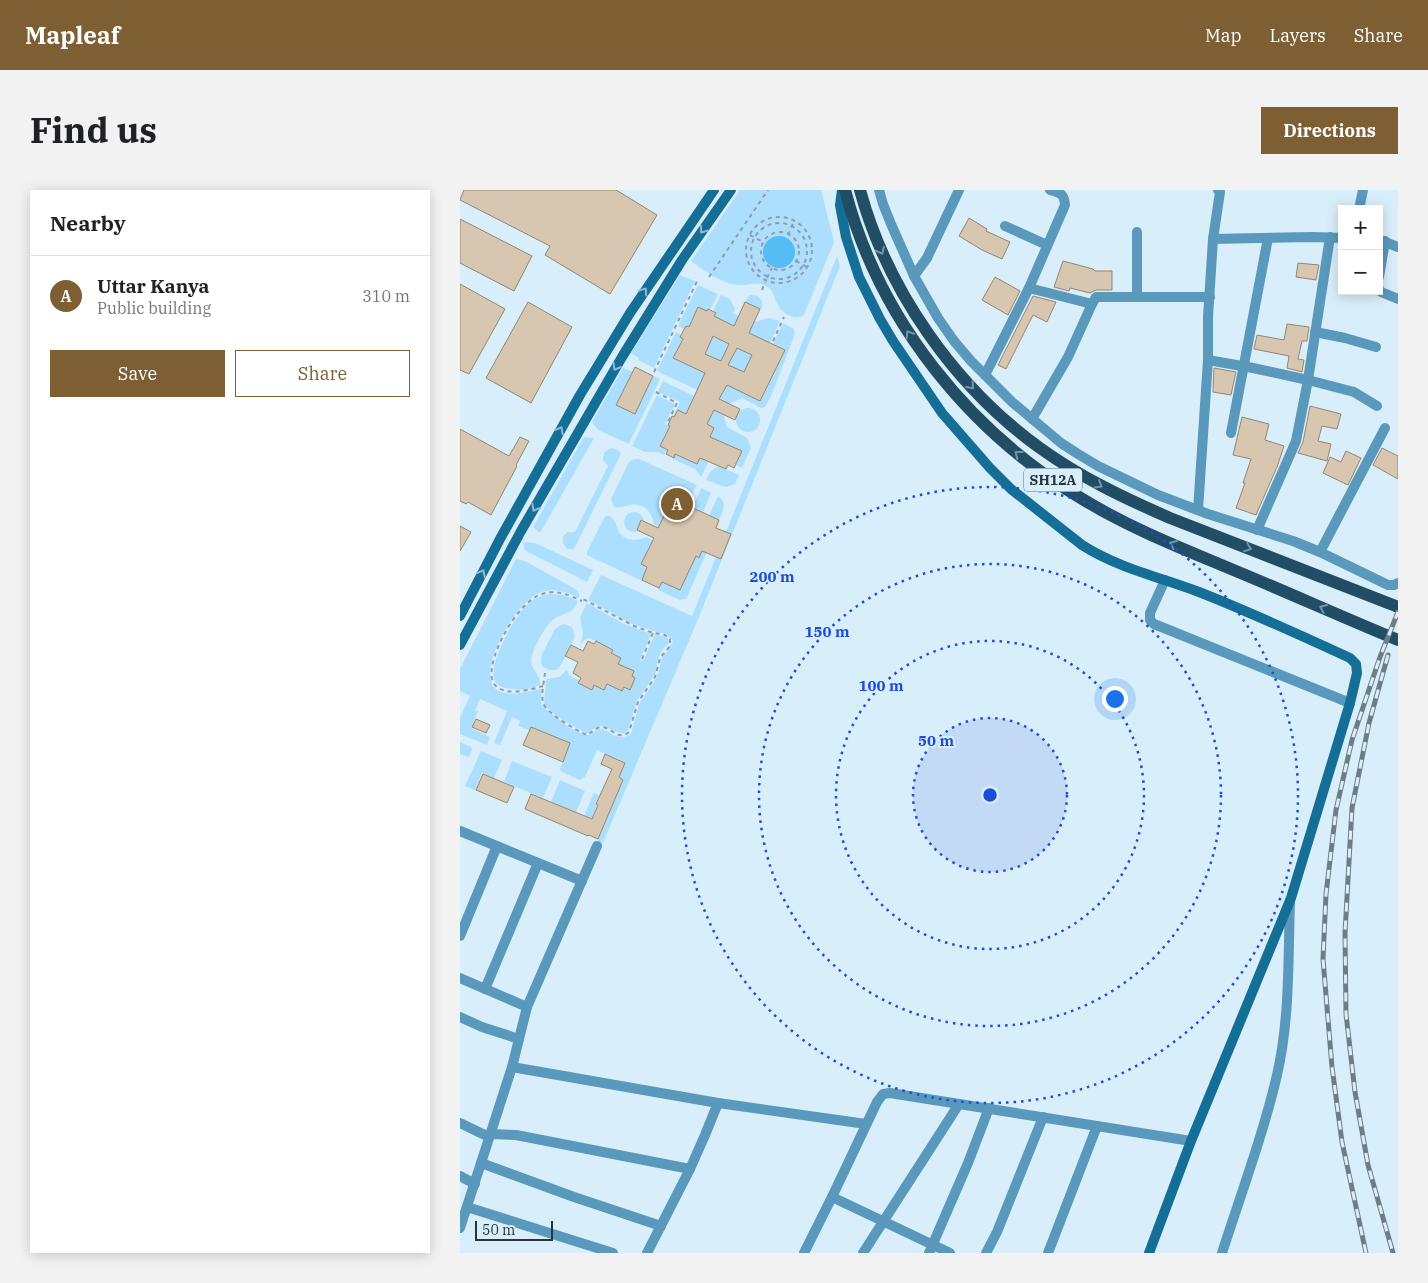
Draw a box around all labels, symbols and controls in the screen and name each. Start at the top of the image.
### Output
text: Mapleaf [25,19,120,51]
text: Map [1205,24,1242,47]
text: Layers [1270,24,1326,47]
text: Share [1354,24,1403,47]
text: Find us [30,107,157,153]
button: Directions [1261,107,1398,154]
map controls [1338,205,1383,295]
button: + [1338,205,1383,250]
text: Nearby [50,209,126,237]
one-way arrow [700,224,709,234]
one-way arrow [875,246,886,255]
button: − [1338,250,1383,295]
text: Uttar Kanya [97,274,209,298]
text: A [60,286,72,306]
text: 310 m [362,286,410,306]
one-way arrow [638,287,647,297]
text: Public building [97,298,211,318]
one-way arrow [906,331,916,340]
button: Save [50,350,225,397]
button: Share [235,350,410,397]
one-way arrow [612,361,622,370]
one-way arrow [965,380,974,389]
one-way arrow [554,427,564,436]
one-way arrow [1015,452,1024,460]
road number: SH12A [1024,468,1082,492]
one-way arrow [1093,478,1102,488]
pin: A [661,485,693,523]
one-way arrow [531,502,541,511]
one-way arrow [1169,540,1178,551]
one-way arrow [1243,542,1252,553]
text: 200 m [749,567,795,586]
one-way arrow [476,569,486,578]
one-way arrow [1319,604,1328,615]
text: 150 m [804,622,850,641]
text: 100 m [858,676,904,695]
your location [1102,686,1128,712]
text: 50 m [918,731,954,750]
centre of rings [981,786,999,804]
scale bar [475,1218,552,1241]
text: 50 m [482,1221,515,1239]

